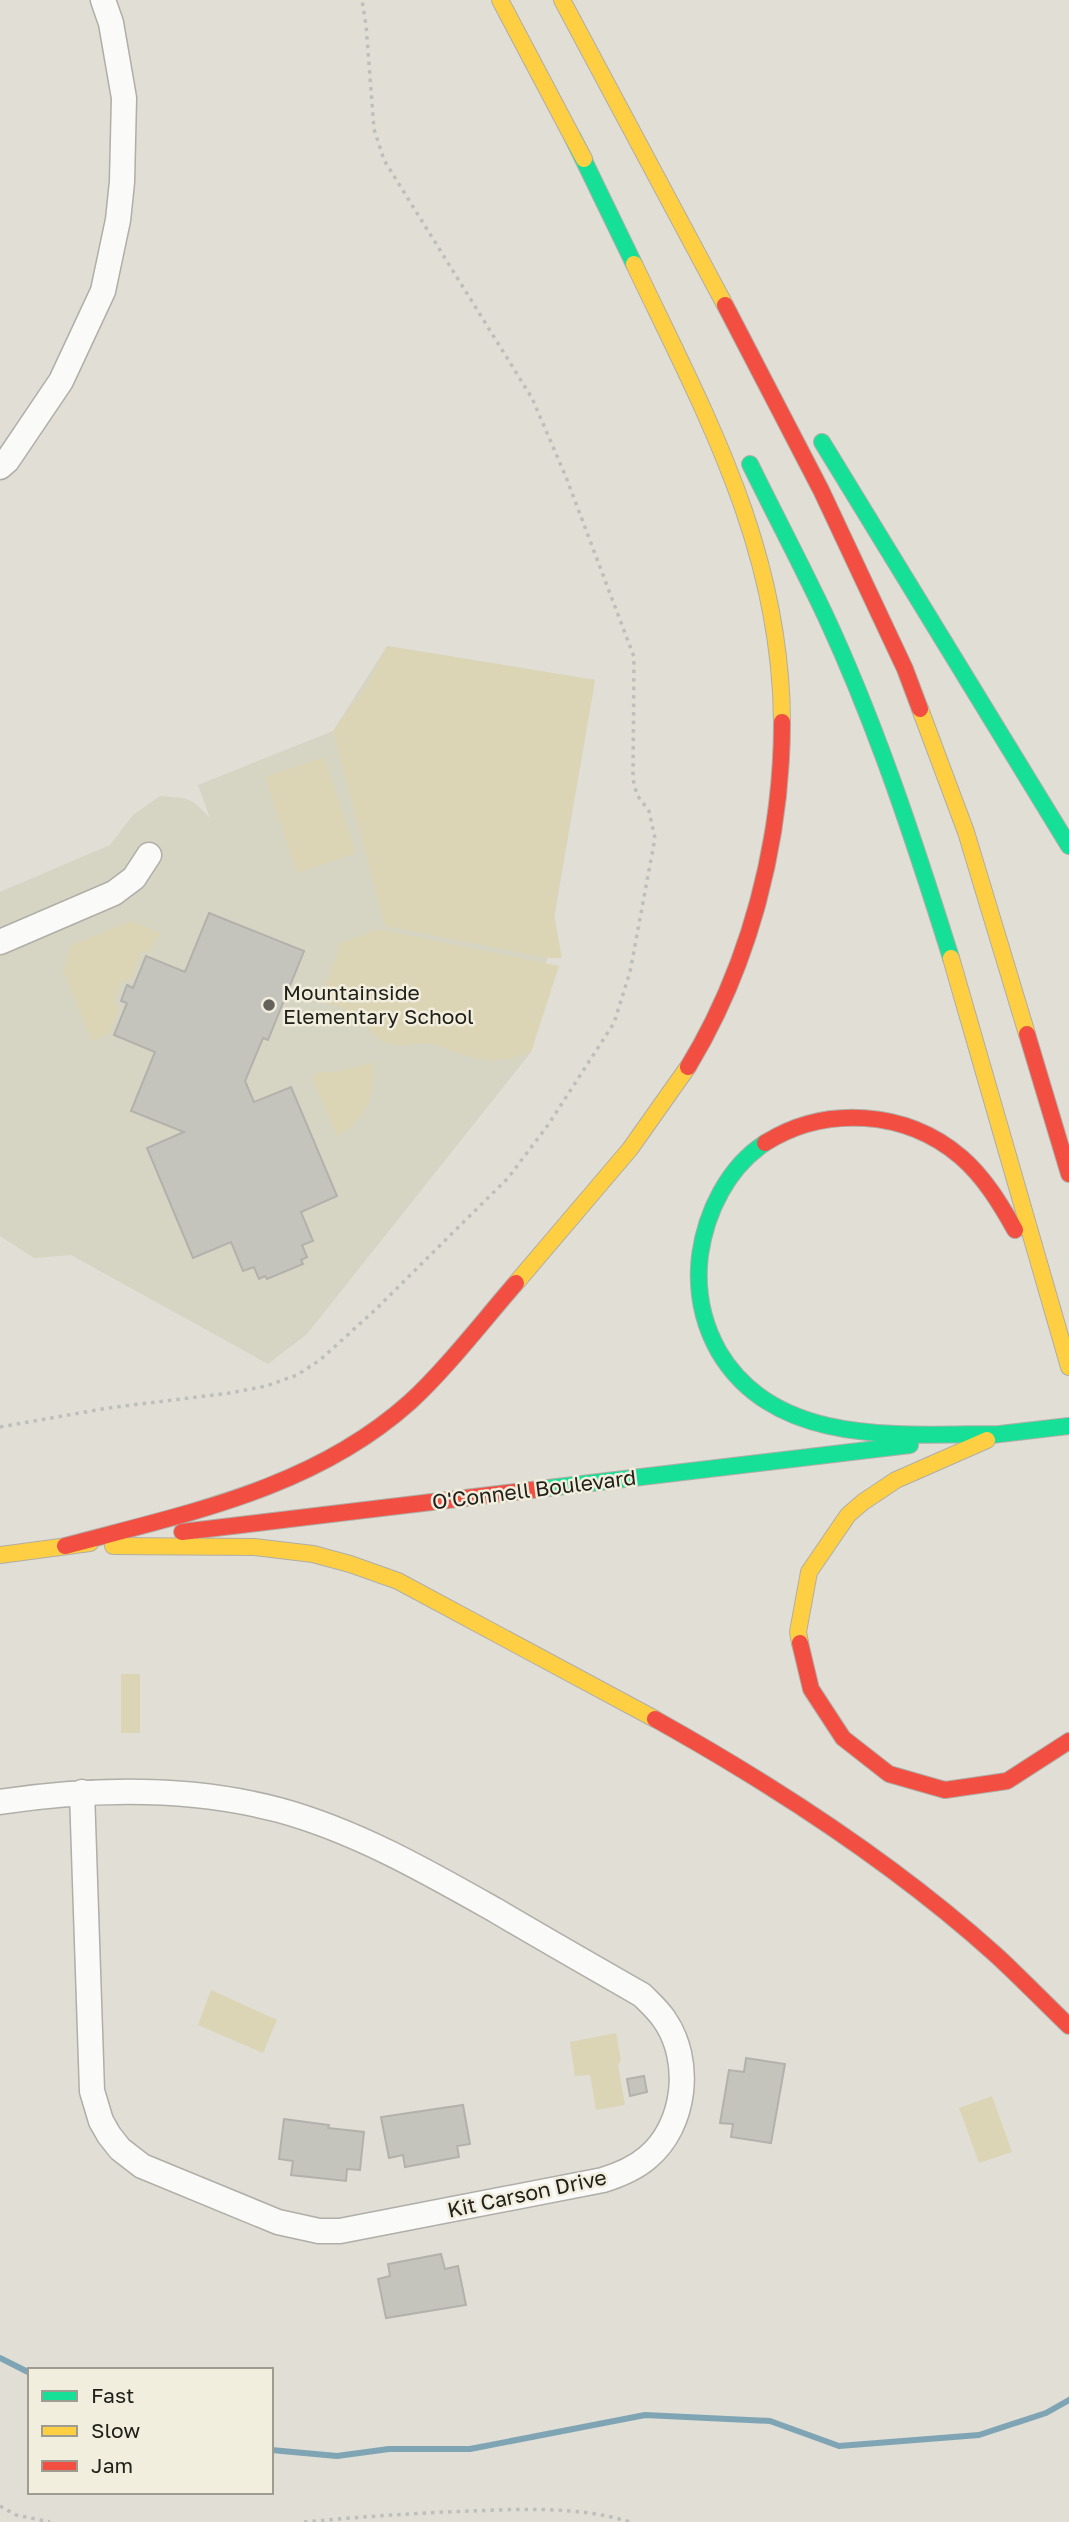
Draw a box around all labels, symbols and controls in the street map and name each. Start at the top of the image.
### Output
place label: Mountainside Elementary School [283,979,474,1029]
marker: Mountainside Elementary School [261,997,277,1013]
street label: O'Connell Boulevard [430,1464,637,1514]
street label: Kit Carson Drive [445,2163,609,2223]
legend [28,2368,273,2494]
text: Fast [91,2382,134,2408]
text: Slow [91,2417,140,2443]
text: Jam [91,2452,133,2478]

